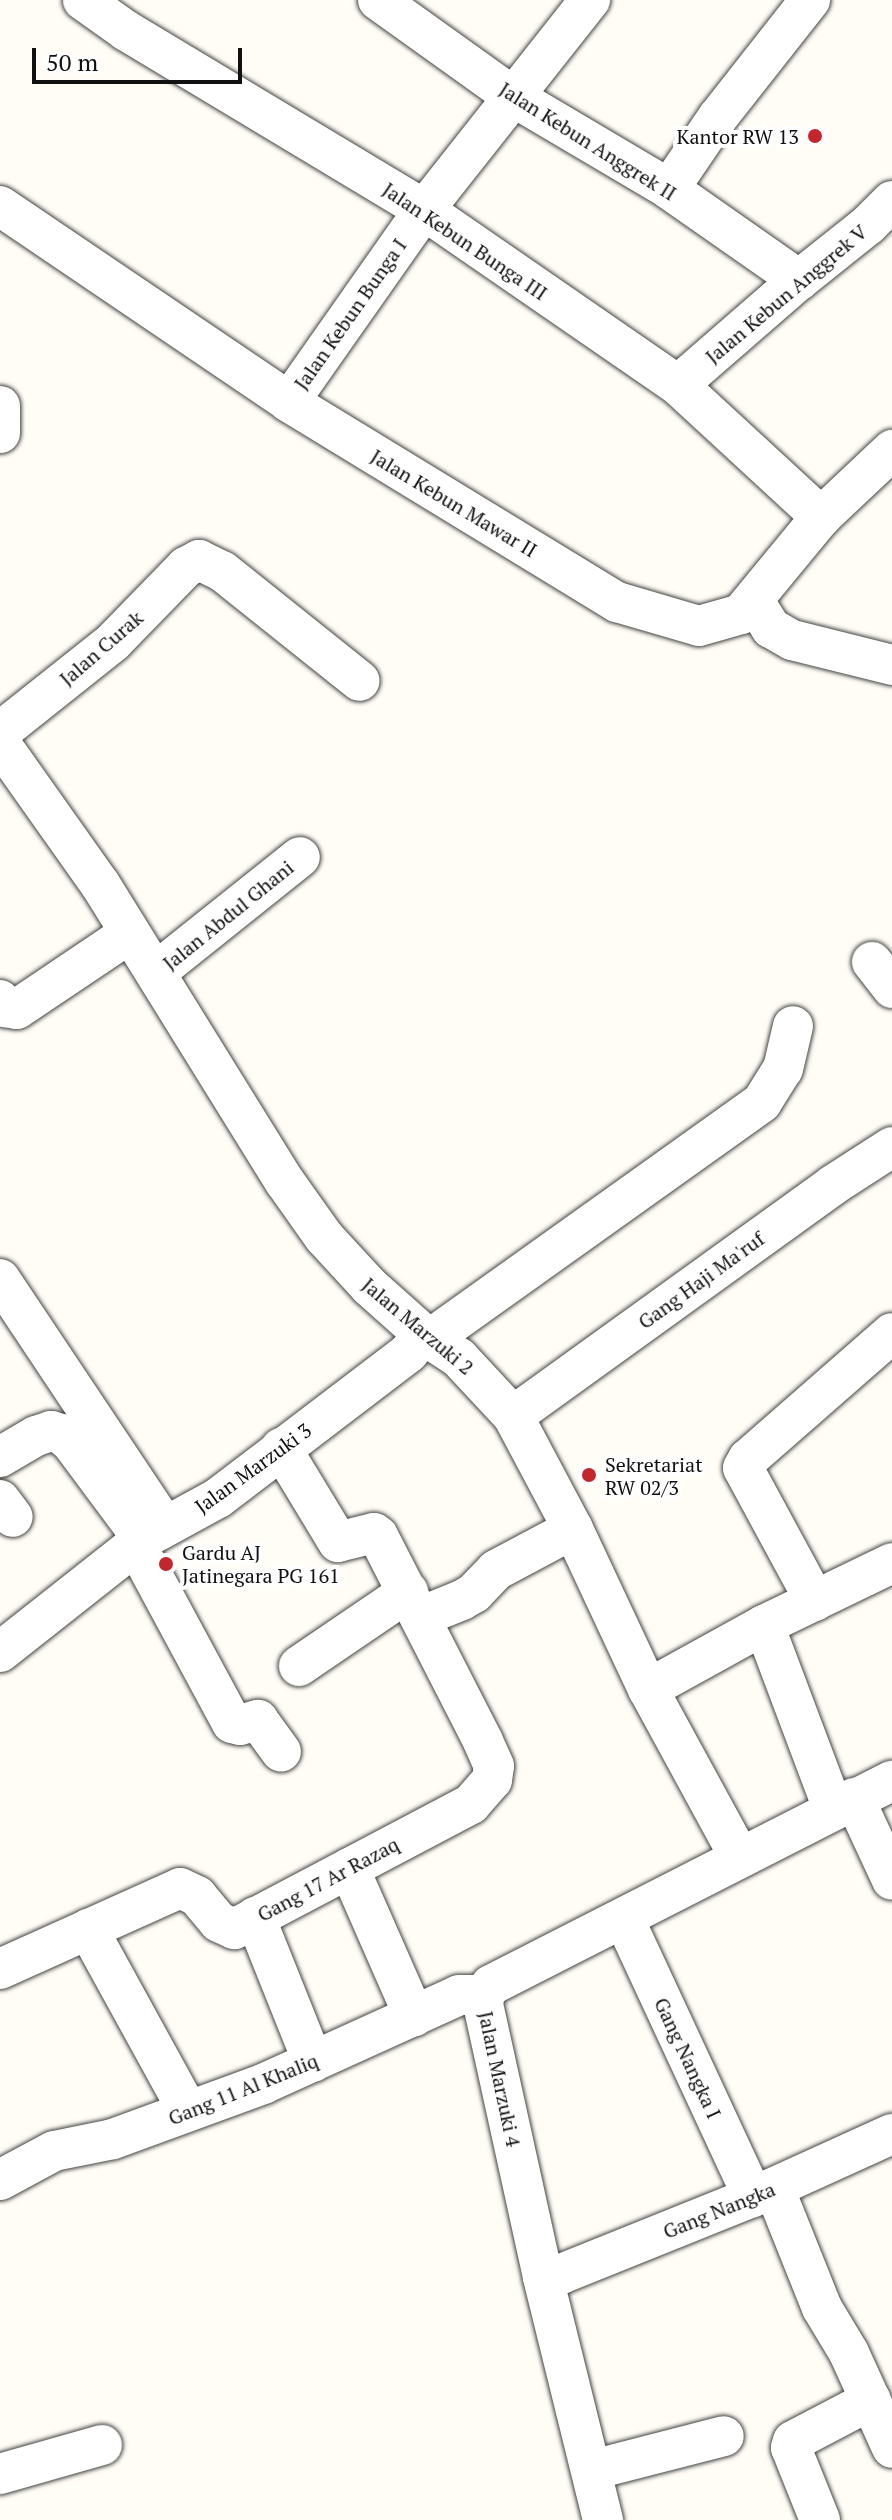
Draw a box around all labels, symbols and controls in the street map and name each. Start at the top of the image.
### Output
scale bar [36,32,246,82]
text: 50 m [46,46,98,78]
street label: Jalan Kebun Anggrek II [495,77,681,205]
place label: Kantor RW 13 [677,124,799,148]
marker: Kantor RW 13 [806,127,824,145]
street label: Jalan Kebun Bunga III [378,177,552,305]
street label: Jalan Kebun Anggrek V [700,219,872,369]
street label: Jalan Kebun Bunga I [289,234,411,394]
street label: Jalan Kebun Mawar II [367,444,541,562]
street label: Jalan Curak [55,605,147,691]
street label: Jalan Abdul Ghani [158,855,298,975]
street label: Gang Haji Ma'ruf [633,1226,769,1334]
street label: Jalan Marzuki 2 [357,1272,479,1380]
street label: Jalan Marzuki 3 [190,1418,316,1518]
place label: Sekretariat RW 02/3 [605,1452,703,1499]
marker: Sekretariat RW 02/3 [580,1466,598,1484]
place label: Gardu AJ Jatinegara PG 161 [182,1540,340,1587]
marker: Gardu AJ Jatinegara PG 161 [157,1555,175,1573]
street label: Gang 17 Ar Razaq [253,1832,403,1926]
street label: Gang Nangka I [650,1994,726,2122]
street label: Jalan Marzuki 4 [474,2009,526,2149]
street label: Gang 11 Al Khaliq [165,2048,321,2130]
street label: Gang Nangka [659,2177,779,2243]

